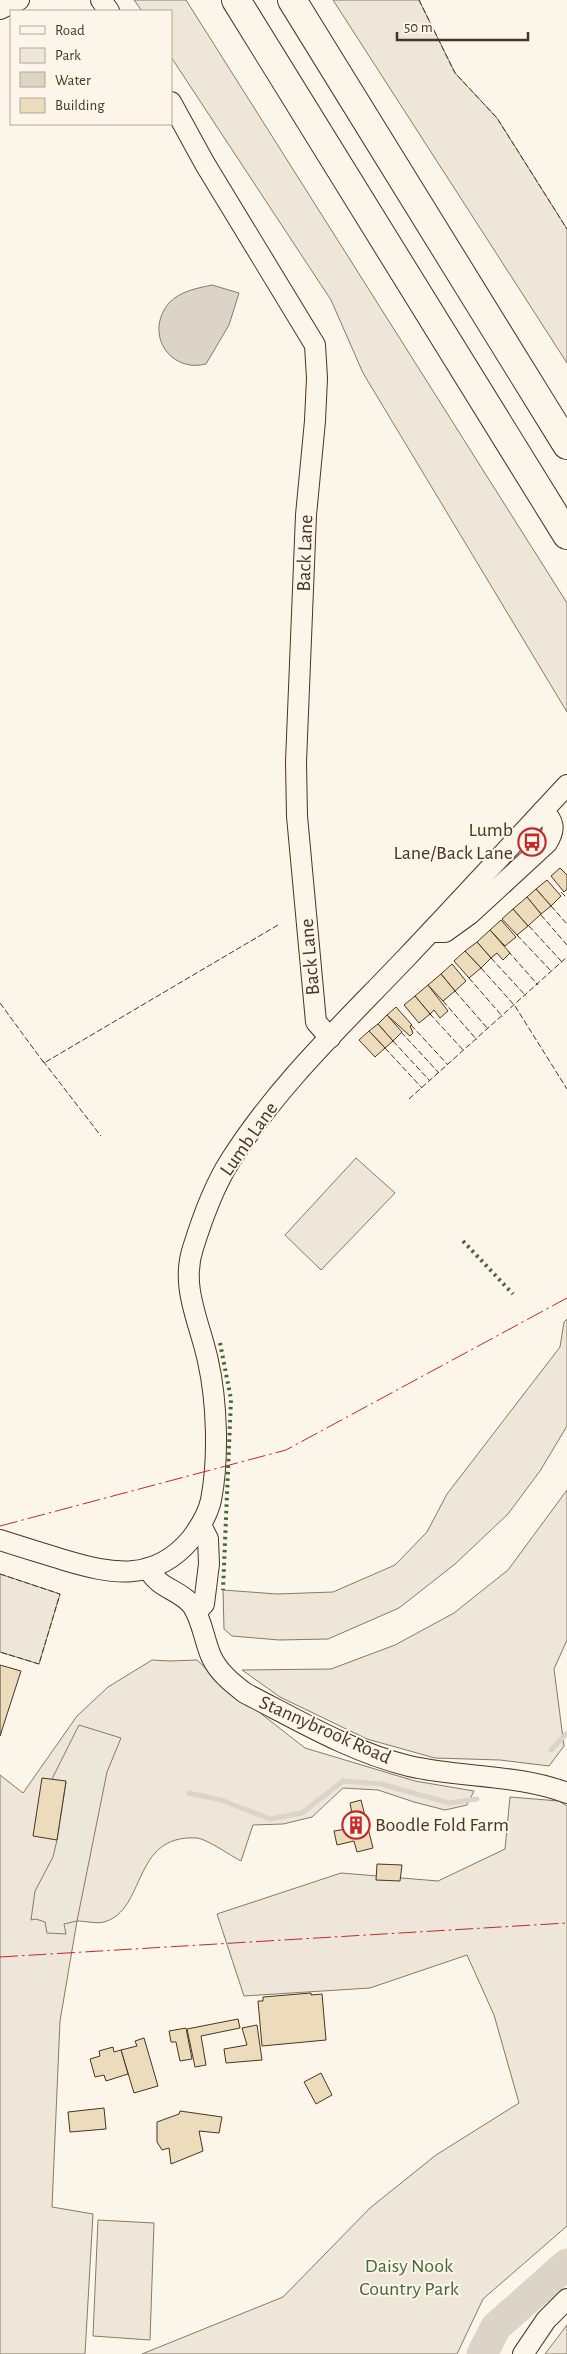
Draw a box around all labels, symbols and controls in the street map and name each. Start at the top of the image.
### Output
legend [10,10,172,125]
scale bar [397,10,528,42]
text: 50 m [404,20,433,35]
text: Road [55,23,85,38]
text: Park [55,48,81,63]
text: Water [55,73,91,88]
text: Building [55,98,105,113]
street label: Back Lane [294,514,316,592]
place label: Lumb Lane/Back Lane [393,820,513,863]
bus stop icon: Lumb Lane/Back Lane [517,827,547,857]
street label: Back Lane [297,918,323,996]
street label: Lumb Lane [216,1099,282,1179]
street label: Stannybrook Road [256,1692,394,1768]
building icon: Boodle Fold Farm [341,1810,371,1840]
place label: Boodle Fold Farm [375,1815,509,1835]
park label: Daisy Nook Country Park [359,2256,459,2299]

